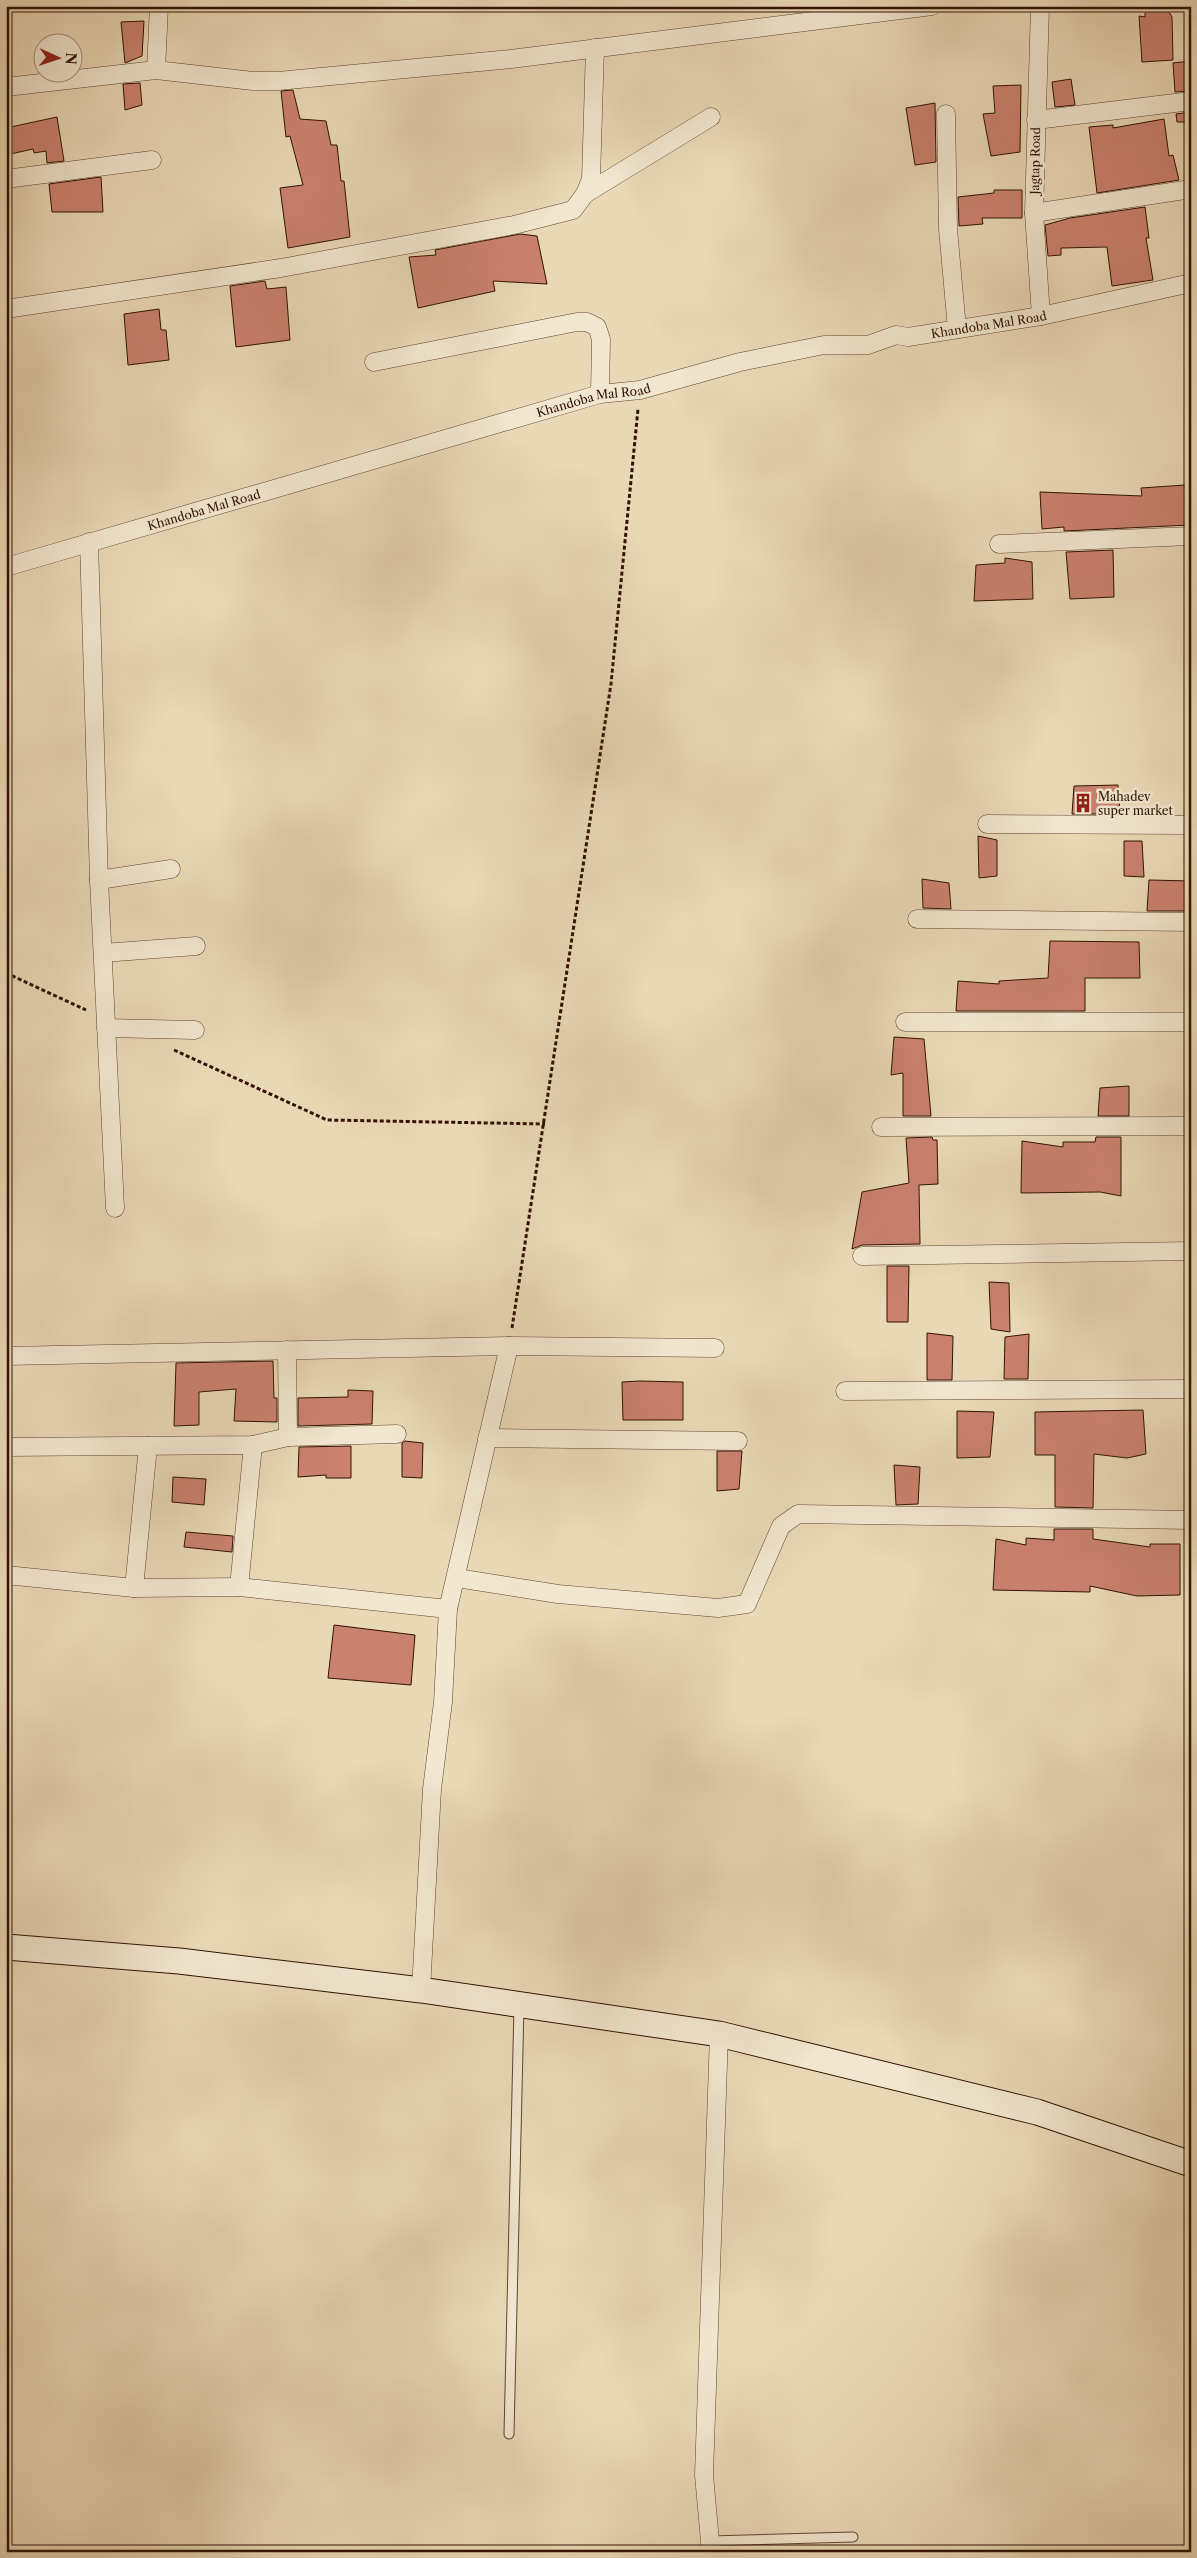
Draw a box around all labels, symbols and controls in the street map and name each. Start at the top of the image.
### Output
north arrow [32,32,82,82]
text: N [62,52,80,65]
street label: Jagtap Road [1027,126,1043,197]
street label: Khandoba Mal Road [930,307,1049,341]
street label: Khandoba Mal Road [534,380,653,420]
street label: Khandoba Mal Road [146,486,263,533]
place label: Mahadev super market [1098,789,1173,818]
building icon: Mahadev super market [1072,792,1094,814]

